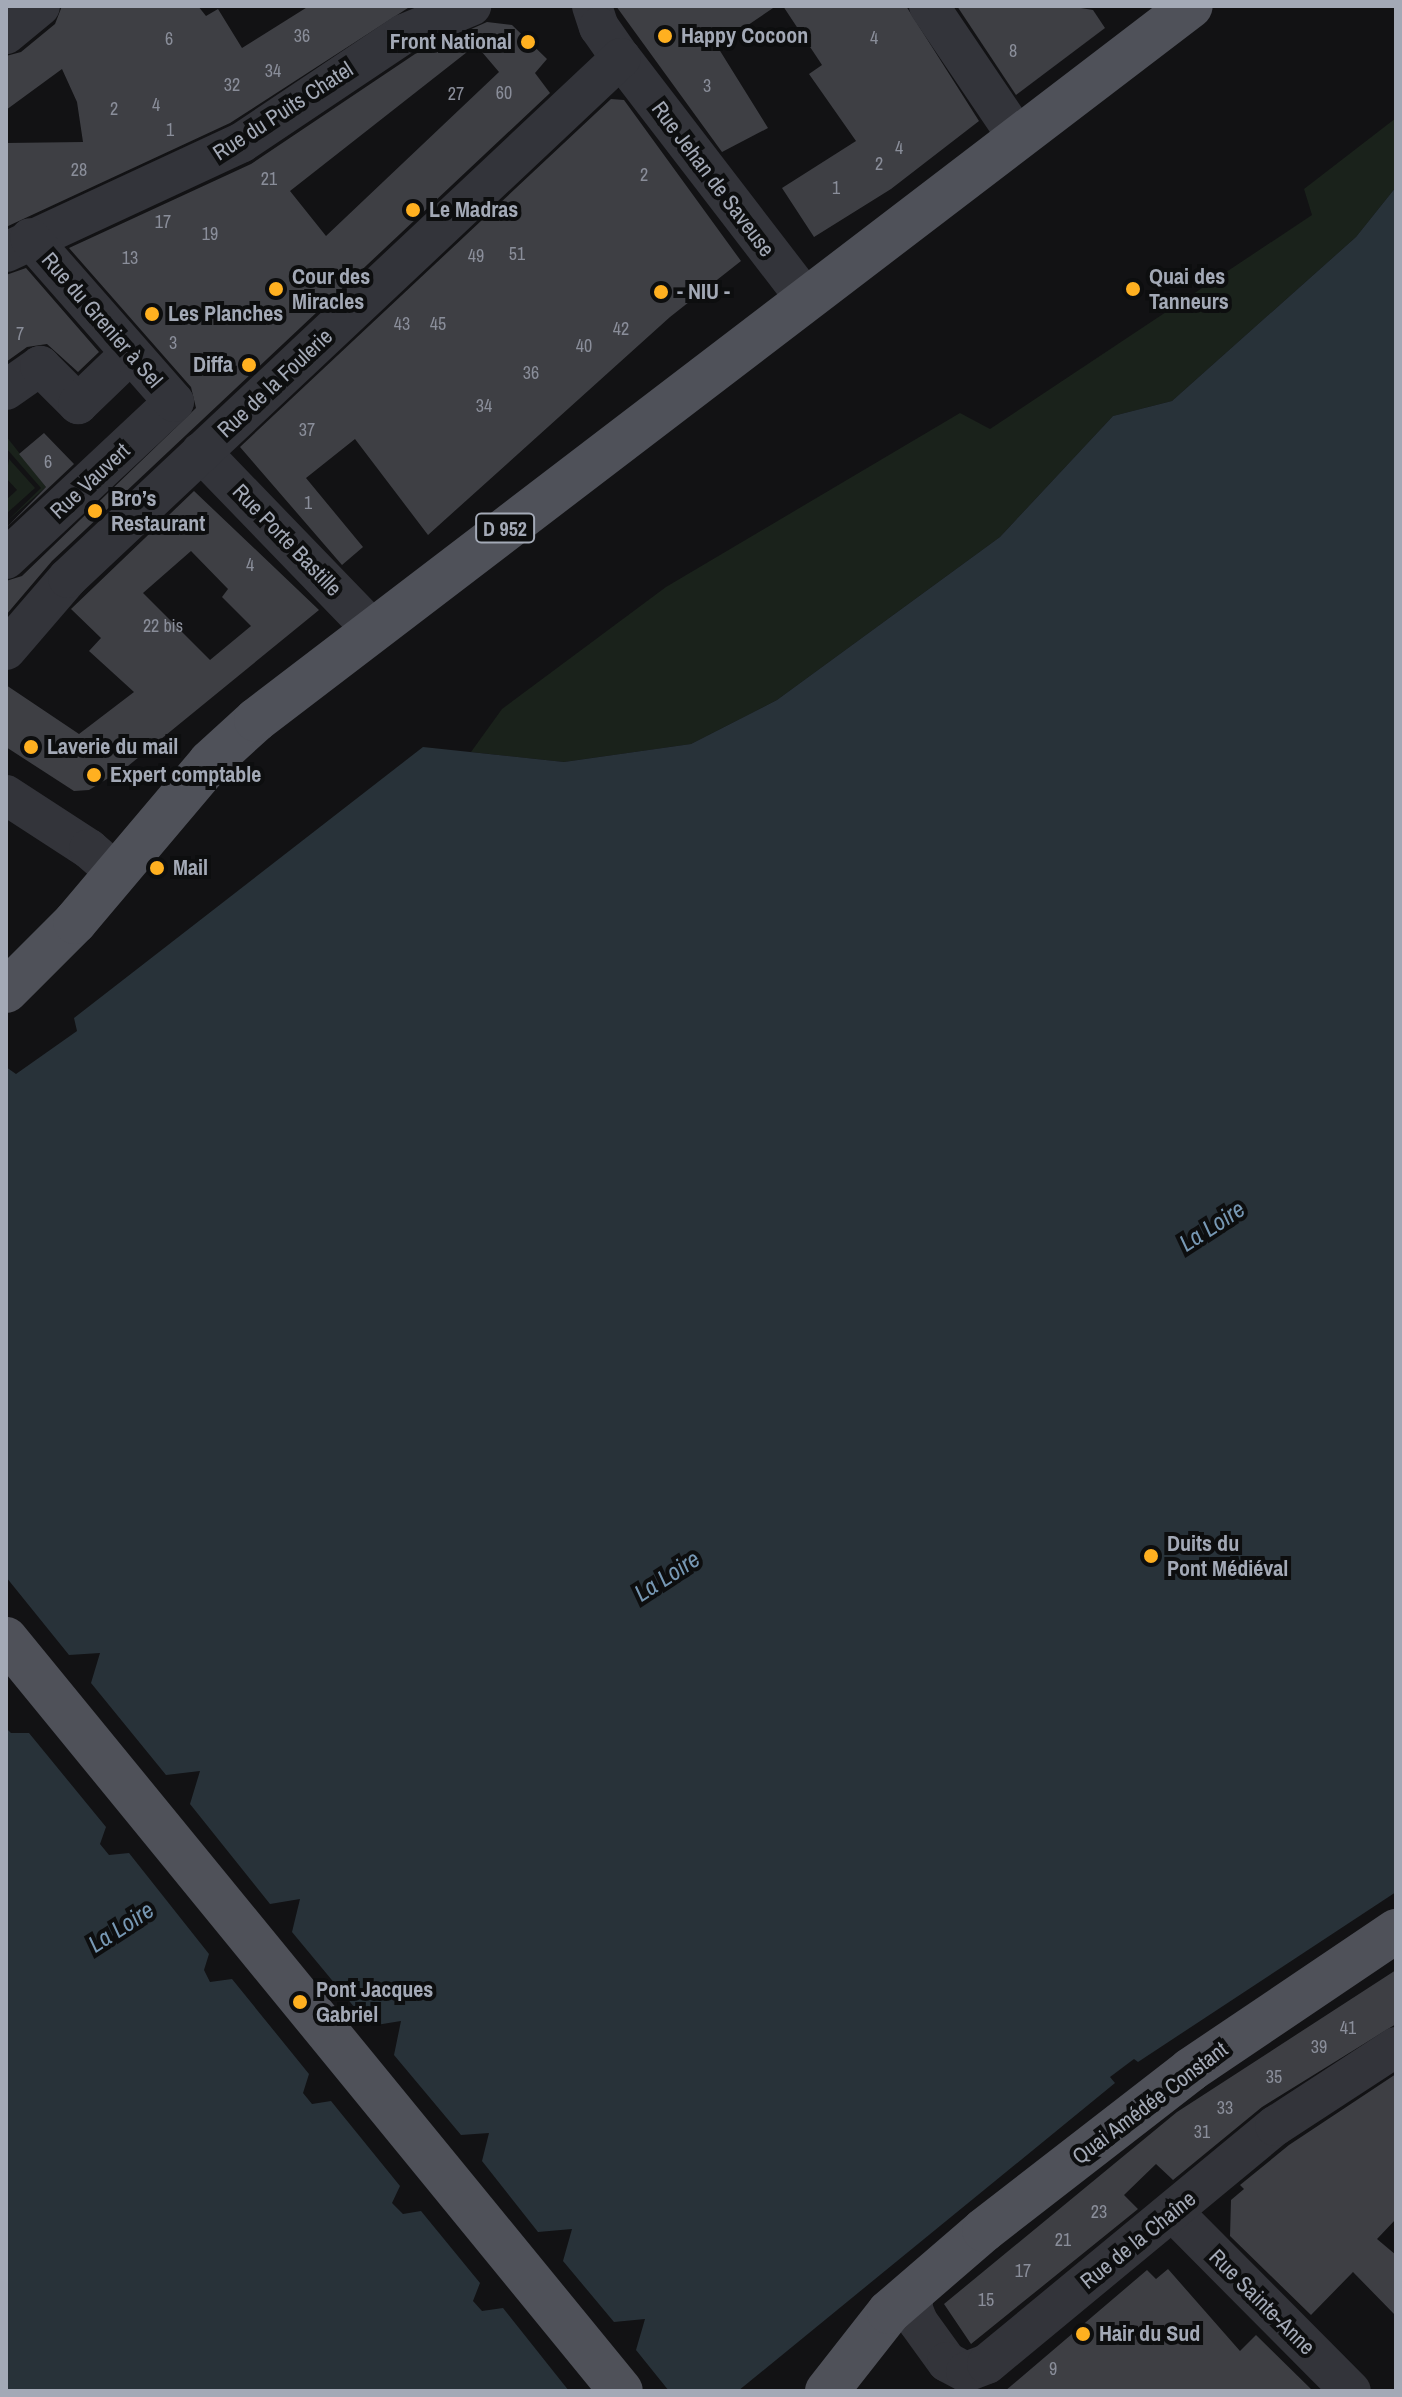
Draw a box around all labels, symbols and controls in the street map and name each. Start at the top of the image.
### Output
place label: Happy Cocoon [681,23,808,49]
house number: 36 [294,25,310,47]
marker: Happy Cocoon [656,27,674,45]
house number: 4 [870,27,878,49]
house number: 6 [165,28,173,50]
place label: Front National [390,29,512,55]
marker: Front National [519,33,537,51]
house number: 8 [1009,40,1017,62]
street label: Rue du Puits Chatel [208,56,358,166]
house number: 34 [265,60,281,82]
house number: 32 [224,74,240,96]
house number: 3 [703,75,711,97]
house number: 60 [496,82,512,104]
house number: 27 [448,83,464,105]
house number: 4 [152,94,160,116]
street label: Rue Jehan de Saveuse [646,96,780,262]
house number: 2 [110,98,118,120]
house number: 1 [166,119,174,141]
house number: 4 [895,137,903,159]
house number: 2 [875,153,883,175]
house number: 28 [71,159,87,181]
house number: 2 [640,164,648,186]
house number: 21 [261,168,277,190]
house number: 1 [832,177,840,199]
place label: Le Madras [429,197,518,223]
marker: Le Madras [404,201,422,219]
house number: 17 [155,211,171,233]
house number: 19 [202,223,218,245]
house number: 51 [509,243,525,265]
house number: 49 [468,245,484,267]
street label: Rue du Grenier à Sel [36,247,168,393]
house number: 13 [122,247,138,269]
place label: Cour des Miracles [292,263,370,314]
place label: Quai des Tanneurs [1149,263,1229,314]
place label: ‑ NIU ‑ [677,279,730,305]
marker: Cour des Miracles [267,280,285,298]
marker: Quai des Tanneurs [1124,280,1142,298]
marker: ‑ NIU ‑ [652,283,670,301]
place label: Les Planches [168,301,283,327]
marker: Les Planches [143,305,161,323]
house number: 43 [394,313,410,335]
house number: 45 [430,313,446,335]
house number: 42 [613,318,629,340]
house number: 7 [16,323,24,345]
street label: Rue de la Foulerie [212,323,338,443]
house number: 3 [169,332,177,354]
house number: 40 [576,335,592,357]
place label: Diffa [193,352,233,378]
marker: Diffa [240,356,258,374]
house number: 36 [523,362,539,384]
house number: 34 [476,395,492,417]
house number: 37 [299,419,315,441]
street label: Rue Vauvert [45,438,135,524]
house number: 6 [44,451,52,473]
street label: Rue Porte Bastille [227,479,347,601]
place label: Bro’s Restaurant [111,485,205,536]
house number: 1 [304,492,312,514]
marker: Bro’s Restaurant [86,502,104,520]
road number: D 952 [475,512,535,544]
house number: 4 [246,554,254,576]
house number: 22 bis [143,615,183,637]
place label: Laverie du mail [47,734,178,760]
marker: Laverie du mail [22,738,40,756]
place label: Expert comptable [110,762,261,788]
marker: Expert comptable [85,766,103,784]
place label: Mail [173,855,208,881]
marker: Mail [148,859,166,877]
water label: La Loire [1174,1194,1250,1258]
place label: Duits du Pont Médiéval [1167,1530,1288,1582]
water label: La Loire [629,1544,705,1608]
marker: Duits du Pont Médiéval [1142,1547,1160,1565]
water label: La Loire [83,1895,159,1959]
place label: Pont Jacques Gabriel [316,1976,433,2028]
marker: Pont Jacques Gabriel [291,1993,309,2011]
house number: 41 [1340,2017,1356,2039]
street label: Quai Amédée Constant [1067,2036,1233,2170]
house number: 39 [1311,2036,1327,2058]
house number: 35 [1266,2066,1282,2088]
house number: 33 [1217,2097,1233,2119]
house number: 31 [1194,2121,1210,2143]
street label: Rue de la Chaîne [1075,2186,1201,2294]
house number: 23 [1091,2201,1107,2223]
house number: 21 [1055,2229,1071,2251]
street label: Rue Sainte-Anne [1204,2244,1320,2360]
house number: 17 [1015,2260,1031,2282]
house number: 15 [978,2289,994,2311]
place label: Hair du Sud [1099,2321,1200,2347]
marker: Hair du Sud [1074,2325,1092,2343]
house number: 9 [1049,2358,1057,2380]

